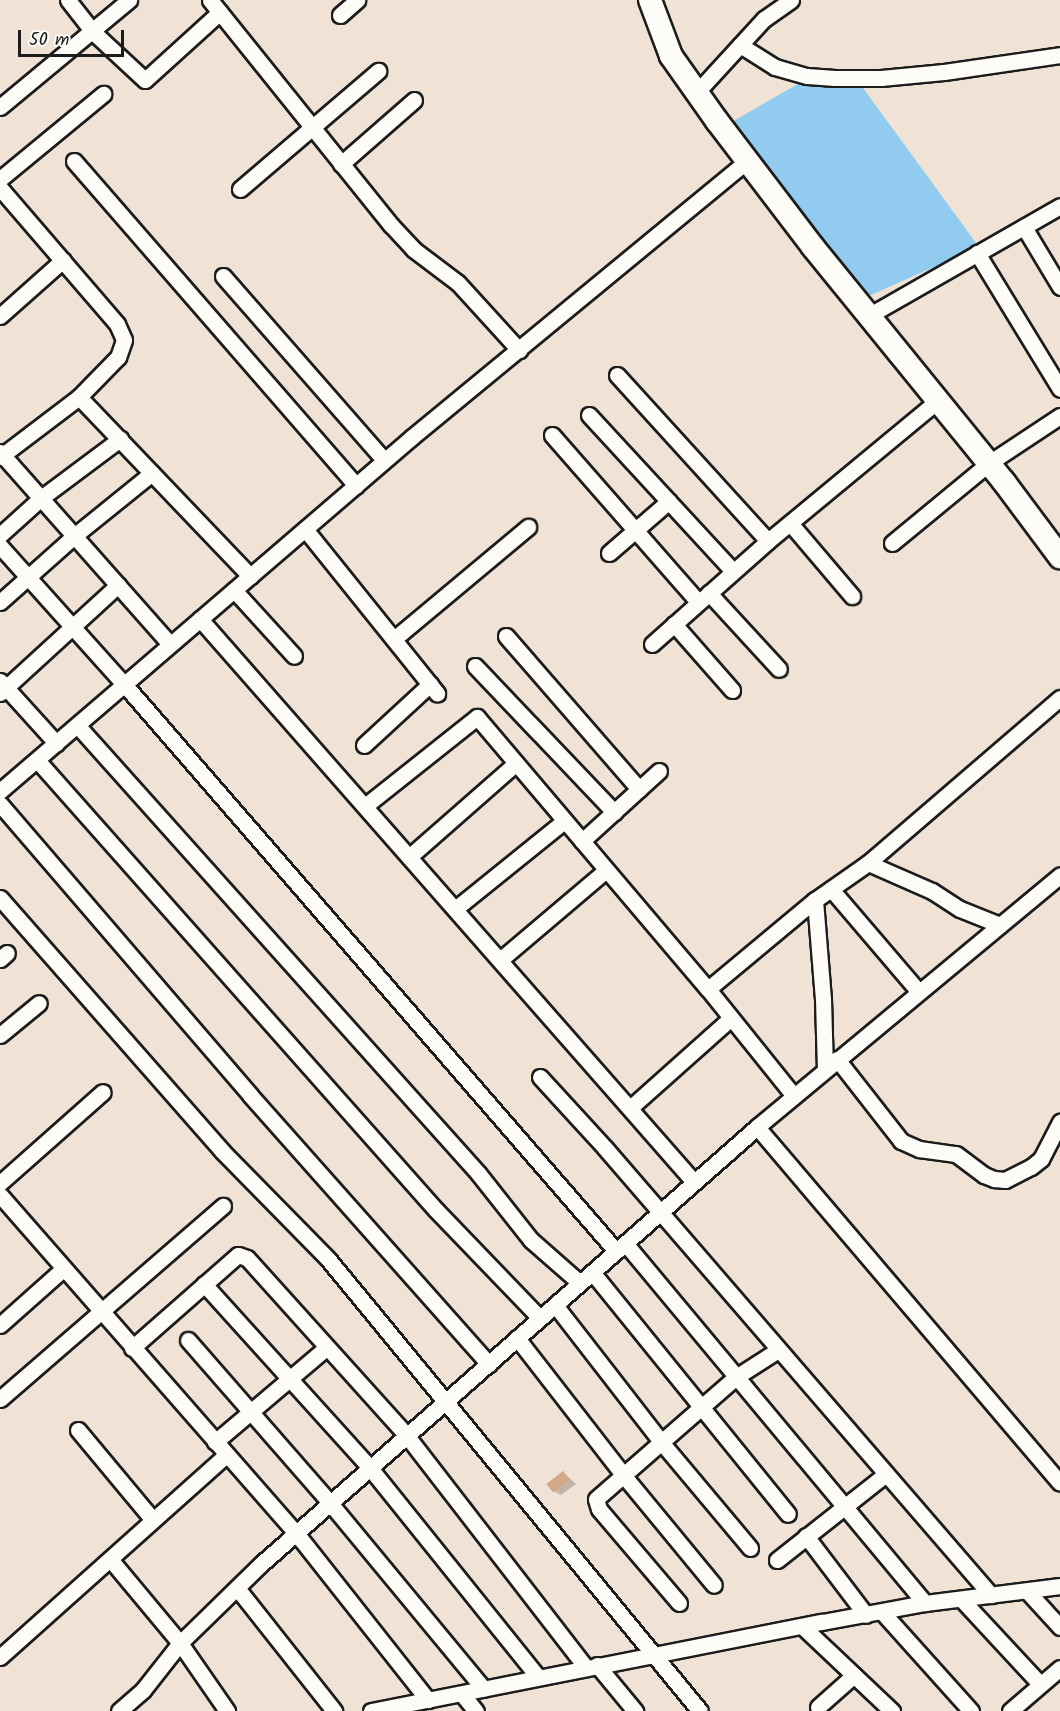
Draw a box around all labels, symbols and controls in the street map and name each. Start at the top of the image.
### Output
scale bar [21,18,128,56]
text: 50 m [29,26,69,55]

